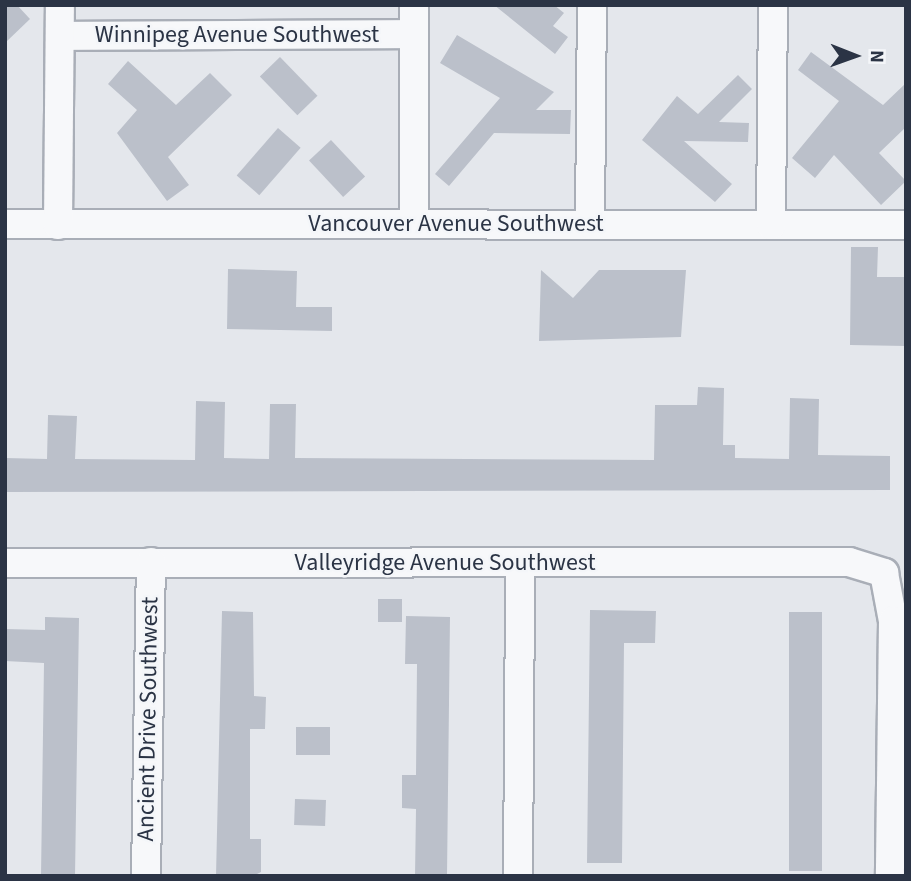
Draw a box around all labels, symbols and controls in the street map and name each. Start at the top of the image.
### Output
street label: Winnipeg Avenue Southwest [95,21,379,49]
north arrow [820,21,890,91]
text: N [863,50,890,63]
street label: Vancouver Avenue Southwest [308,210,604,238]
street label: Valleyridge Avenue Southwest [295,549,595,577]
street label: Ancient Drive Southwest [131,596,165,842]

